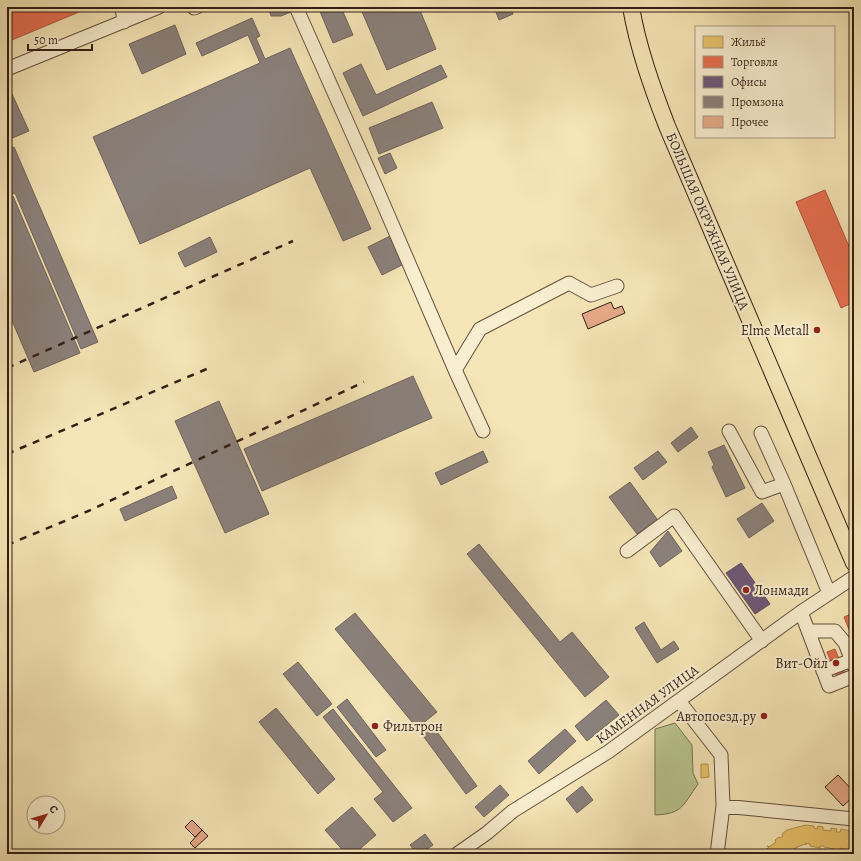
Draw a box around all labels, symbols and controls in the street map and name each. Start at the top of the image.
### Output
scale bar [28,26,92,52]
legend [695,26,835,138]
text: 50 m [34,32,58,48]
text: Жильё [731,34,766,50]
text: Торговля [731,54,778,70]
text: Офисы [731,74,767,90]
text: Промзона [731,94,784,110]
text: Прочее [731,114,769,130]
street label: БОЛЬШАЯ ОКРУЖНАЯ УЛИЦА [661,129,754,314]
place label: Elme Metall [741,321,810,340]
marker: Elme Metall [812,325,822,335]
place label: Лонмади [754,581,809,600]
marker: Лонмади [741,585,751,595]
place label: Вит-Ойл [775,654,828,673]
marker: Вит-Ойл [831,658,841,668]
street label: КАМЕННАЯ УЛИЦА [592,660,703,748]
place label: Автопоезд.ру [676,707,757,726]
marker: Автопоезд.ру [759,711,769,721]
place label: Фильтрон [383,717,443,736]
marker: Фильтрон [370,721,380,731]
north arrow [26,795,66,835]
text: С [45,802,62,817]

